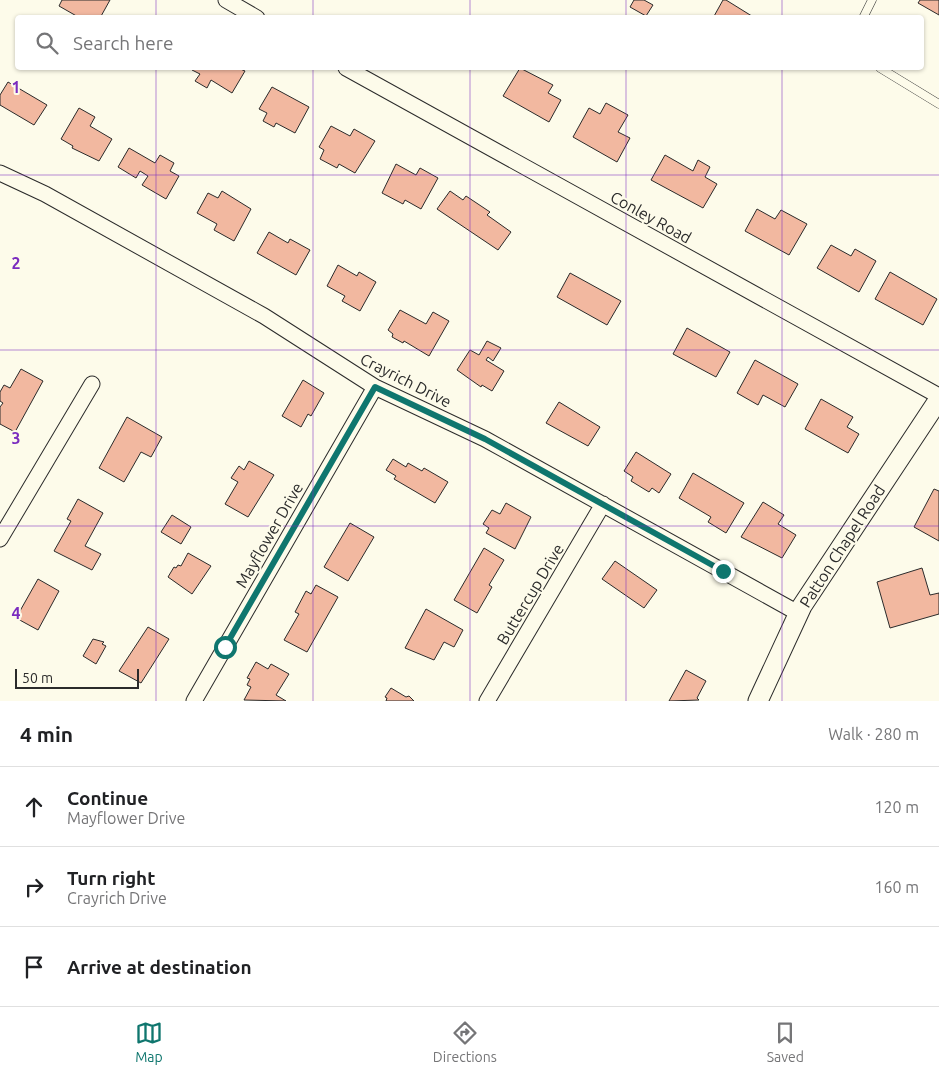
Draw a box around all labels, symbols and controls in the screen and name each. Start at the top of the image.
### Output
search box [15,15,924,70]
icon: search [33,29,61,57]
text: Search here [73,32,173,54]
text: 1 [11,78,21,96]
street label: Conley Road [607,187,695,247]
text: 2 [11,254,21,272]
street label: Crayrich Drive [357,349,455,411]
text: 3 [11,429,21,447]
street label: Mayflower Drive [232,479,306,591]
street label: Patton Chapel Road [796,481,888,611]
street label: Buttercup Drive [493,540,567,648]
route end [712,560,735,583]
text: 4 [11,604,21,622]
route start [214,636,237,659]
scale bar [15,666,139,689]
text: 50 m [22,670,53,686]
text: 4 min [20,722,73,746]
text: Walk · 280 m [828,725,919,743]
text: Continue [67,787,148,809]
icon: ahead [20,793,48,821]
text: 120 m [874,798,919,816]
text: Mayflower Drive [67,809,185,827]
text: Turn right [67,867,155,889]
icon: right [20,873,48,901]
text: 160 m [874,878,919,896]
text: Crayrich Drive [67,889,167,907]
icon: arrive [20,953,48,981]
text: Arrive at destination [67,956,252,978]
tab: Map [135,1019,163,1065]
tab: Directions [433,1019,497,1065]
tab: Saved [767,1019,804,1065]

